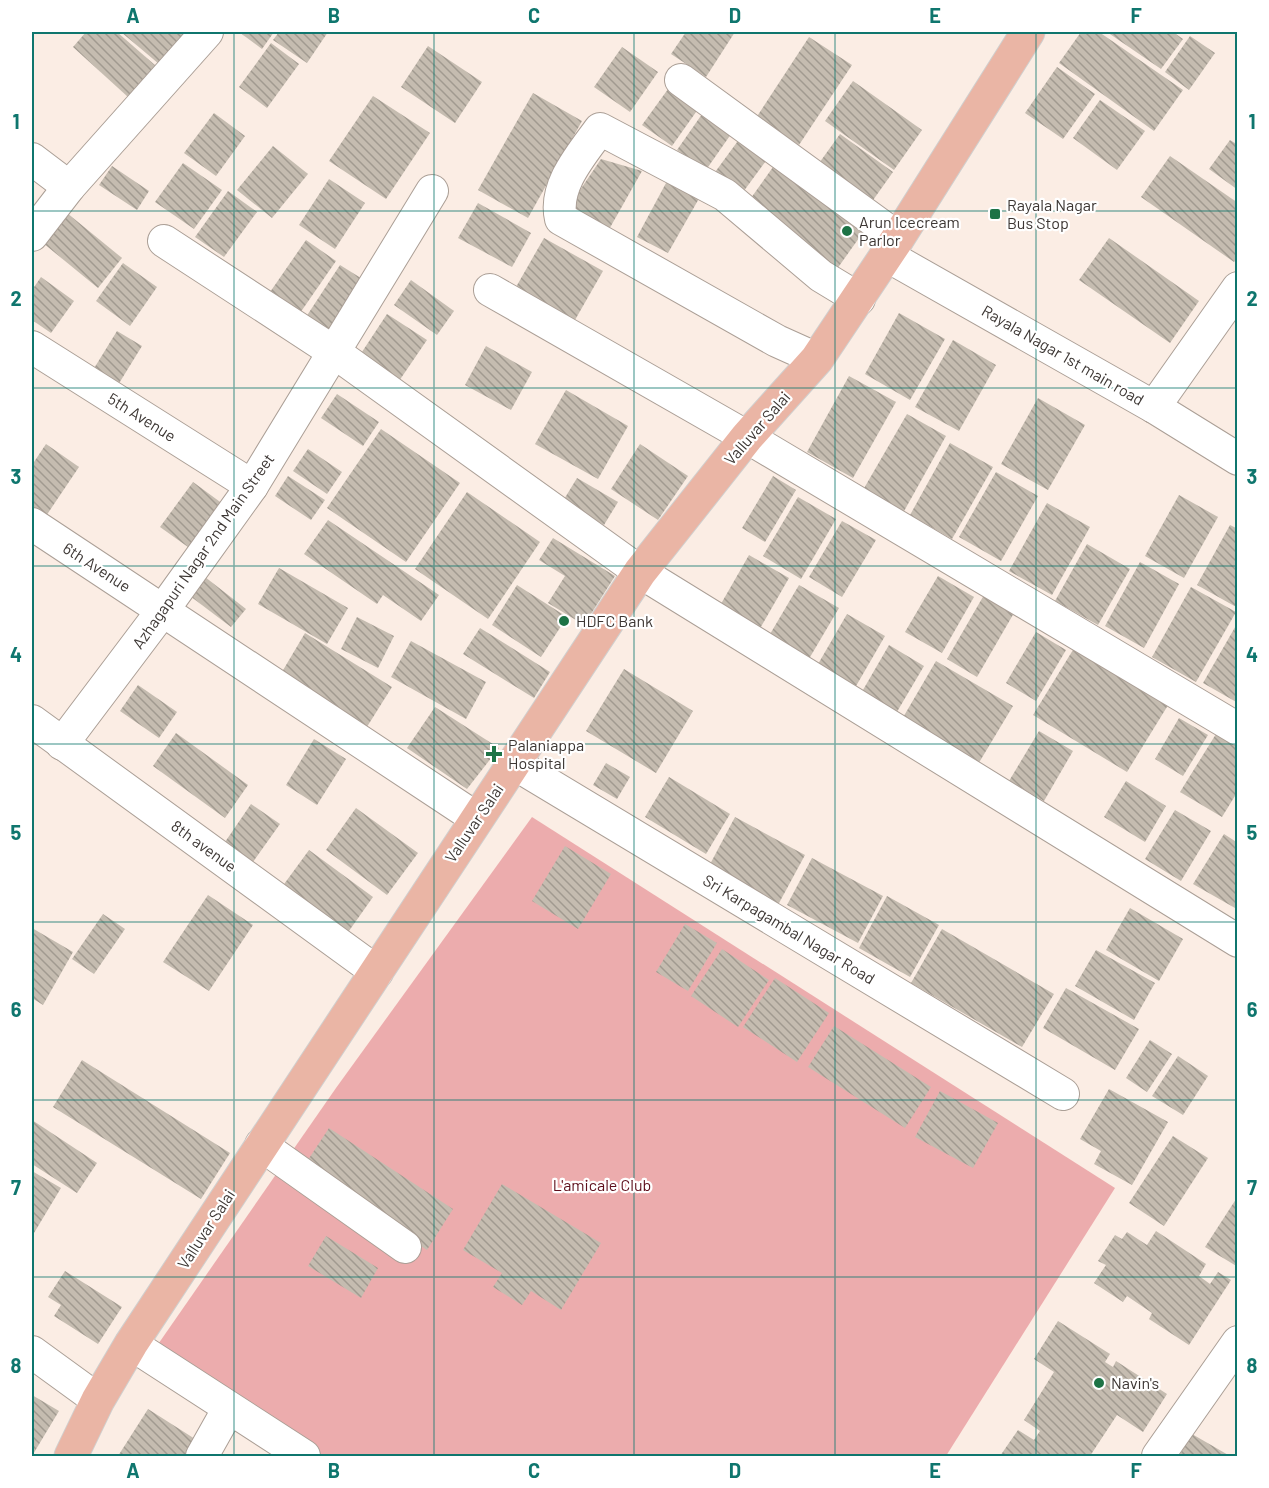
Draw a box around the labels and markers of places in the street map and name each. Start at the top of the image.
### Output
place label: Rayala Nagar Bus Stop [1007,195,1097,232]
marker: Rayala Nagar Bus Stop [988,207,1002,221]
place label: Arun Icecream Parlor [859,212,960,249]
marker: Arun Icecream Parlor [840,224,854,238]
place label: HDFC Bank [576,611,653,630]
marker: HDFC Bank [557,614,571,628]
place label: Palaniappa Hospital [508,735,584,772]
marker: Palaniappa Hospital [485,745,503,763]
place label: Navin's [1111,1373,1159,1392]
marker: Navin's [1092,1376,1106,1390]

